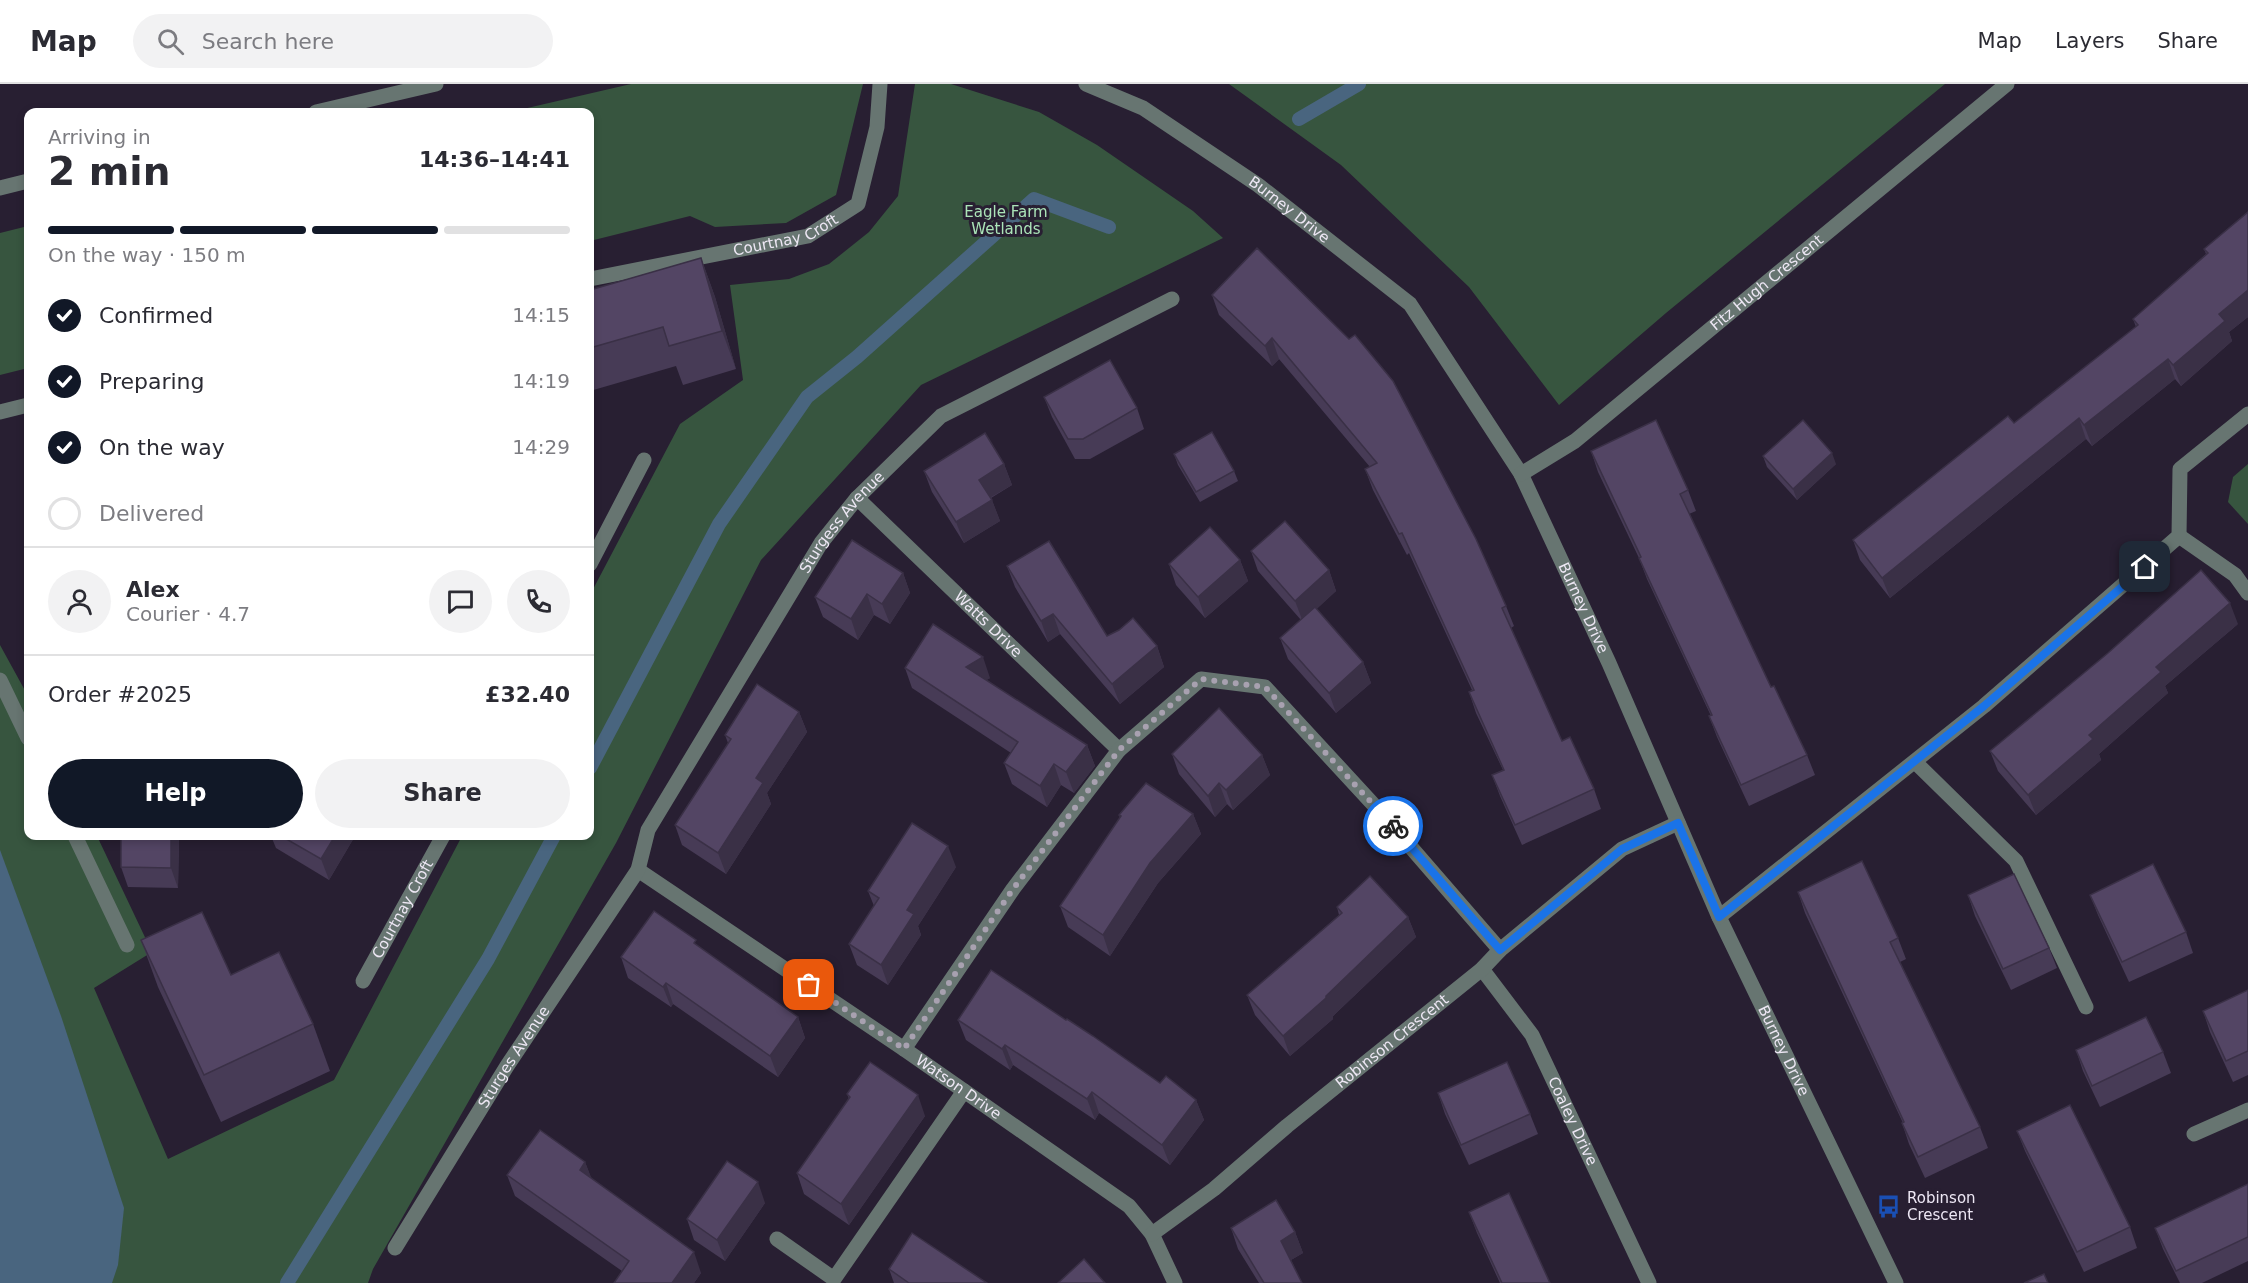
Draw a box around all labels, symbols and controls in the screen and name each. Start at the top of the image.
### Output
search box [133,14,553,68]
text: Map [30,25,97,58]
icon: search [154,25,187,58]
text: Search here [202,29,334,54]
text: Map [1978,29,2022,53]
text: Layers [2055,29,2124,53]
text: Share [2157,29,2218,53]
text: Arriving in [48,125,151,149]
text: 14:36–14:41 [419,147,570,172]
text: 2 min [48,149,170,194]
street label: Burney Drive [1245,172,1334,247]
park label: Eagle Farm Wetlands [964,203,1048,238]
street label: Courtnay Croft [731,210,841,260]
street label: Fitz Hugh Crescent [1707,231,1827,334]
text: On the way · 150 m [48,243,246,267]
icon: check [48,299,81,332]
text: Confirmed [99,303,213,328]
text: 14:15 [512,303,570,327]
icon: check [48,365,81,398]
text: Preparing [99,369,205,394]
text: 14:19 [512,369,570,393]
icon: check [48,431,81,464]
text: On the way [99,435,225,460]
text: 14:29 [512,435,570,459]
street label: Sturgess Avenue [796,467,888,577]
text: Delivered [99,501,204,526]
pin [2119,541,2170,592]
icon: home [2128,550,2161,583]
street label: Burney Drive [1554,560,1612,656]
button: person [48,570,111,633]
button: chat [429,570,492,633]
button: phone [507,570,570,633]
text: Alex [126,577,180,602]
street label: Watts Drive [950,587,1026,661]
text: Courier · 4.7 [126,602,250,626]
text: Order #2025 [48,682,192,707]
text: £32.40 [485,682,570,707]
button: Help [48,759,303,828]
button: Share [315,759,570,828]
courier [1363,796,1423,856]
icon: bike [1377,810,1410,843]
street label: Courtnay Croft [368,857,437,962]
pin [783,959,834,1010]
icon: bag [792,968,825,1001]
street label: Robinson Crescent [1332,990,1452,1092]
street label: Burney Drive [1754,1002,1813,1099]
street label: Sturges Avenue [474,1003,554,1111]
street label: Watson Drive [912,1051,1005,1123]
street label: Coaley Drive [1544,1074,1601,1168]
place label: Robinson Crescent [1907,1189,1976,1224]
bus stop icon: Robinson Crescent [1876,1194,1902,1220]

